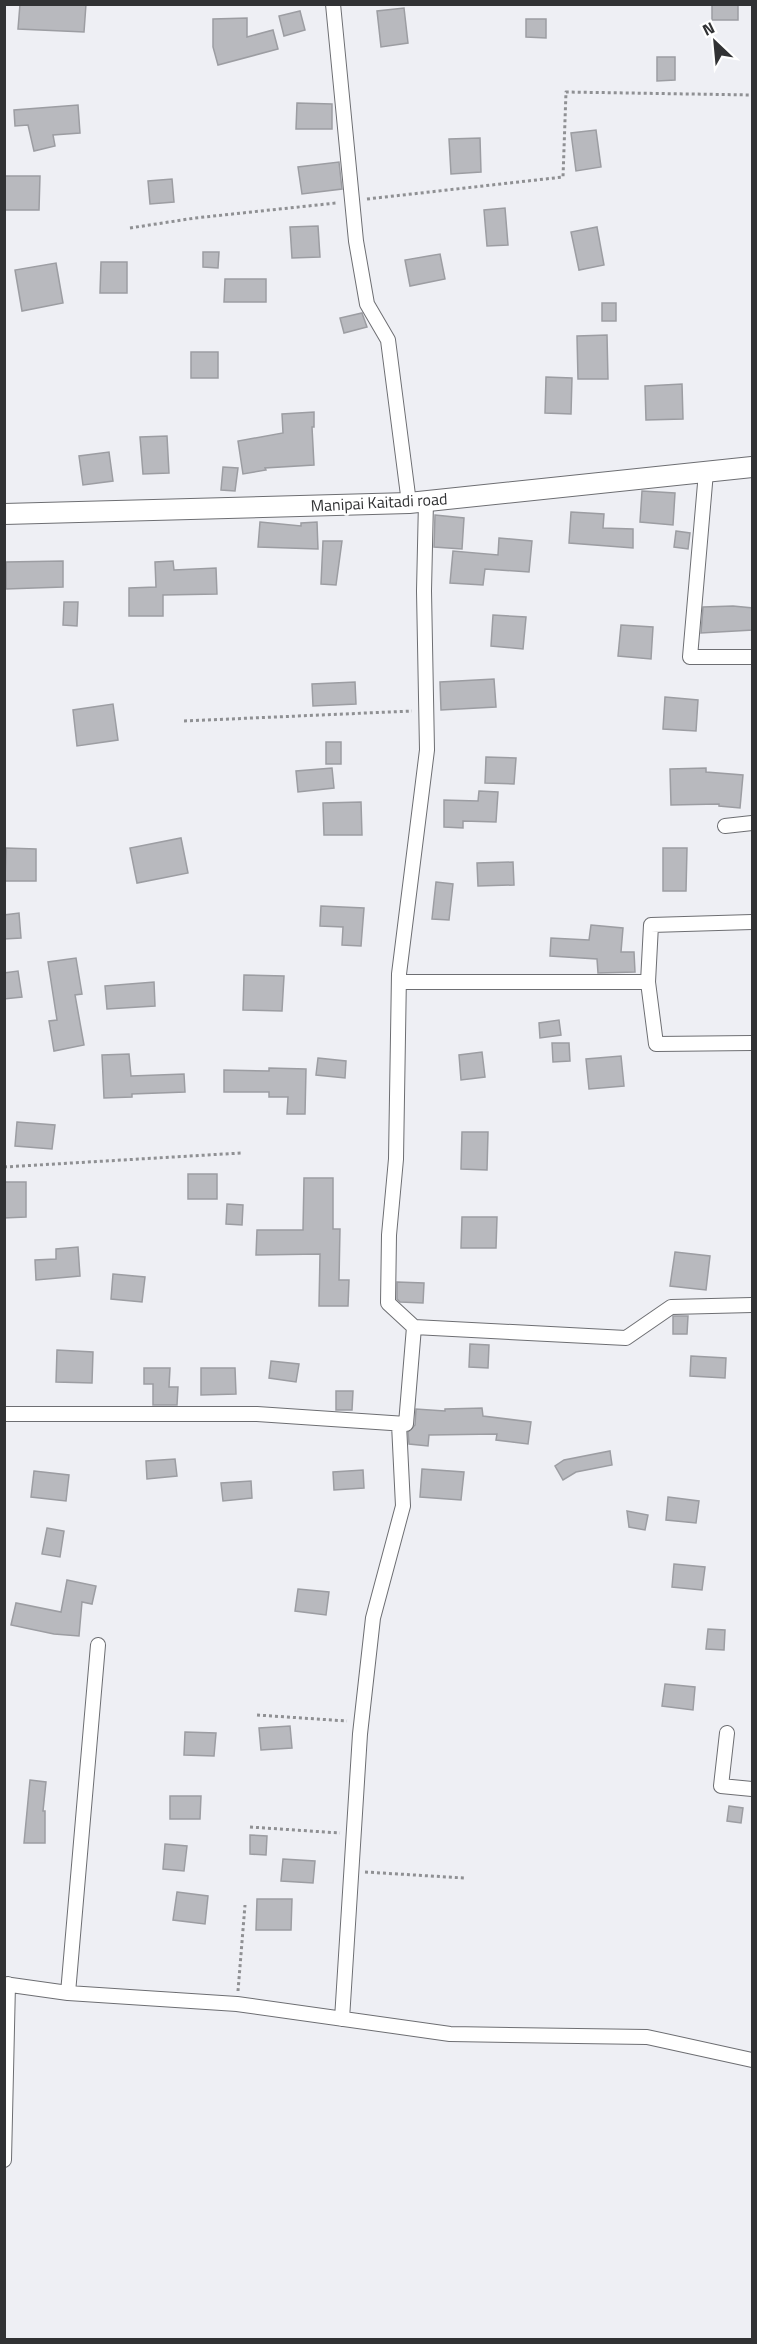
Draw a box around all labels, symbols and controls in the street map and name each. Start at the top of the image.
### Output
north arrow [685,12,745,72]
text: N [698,15,719,42]
street label: Manipai Kaitadi road [310,486,448,518]

